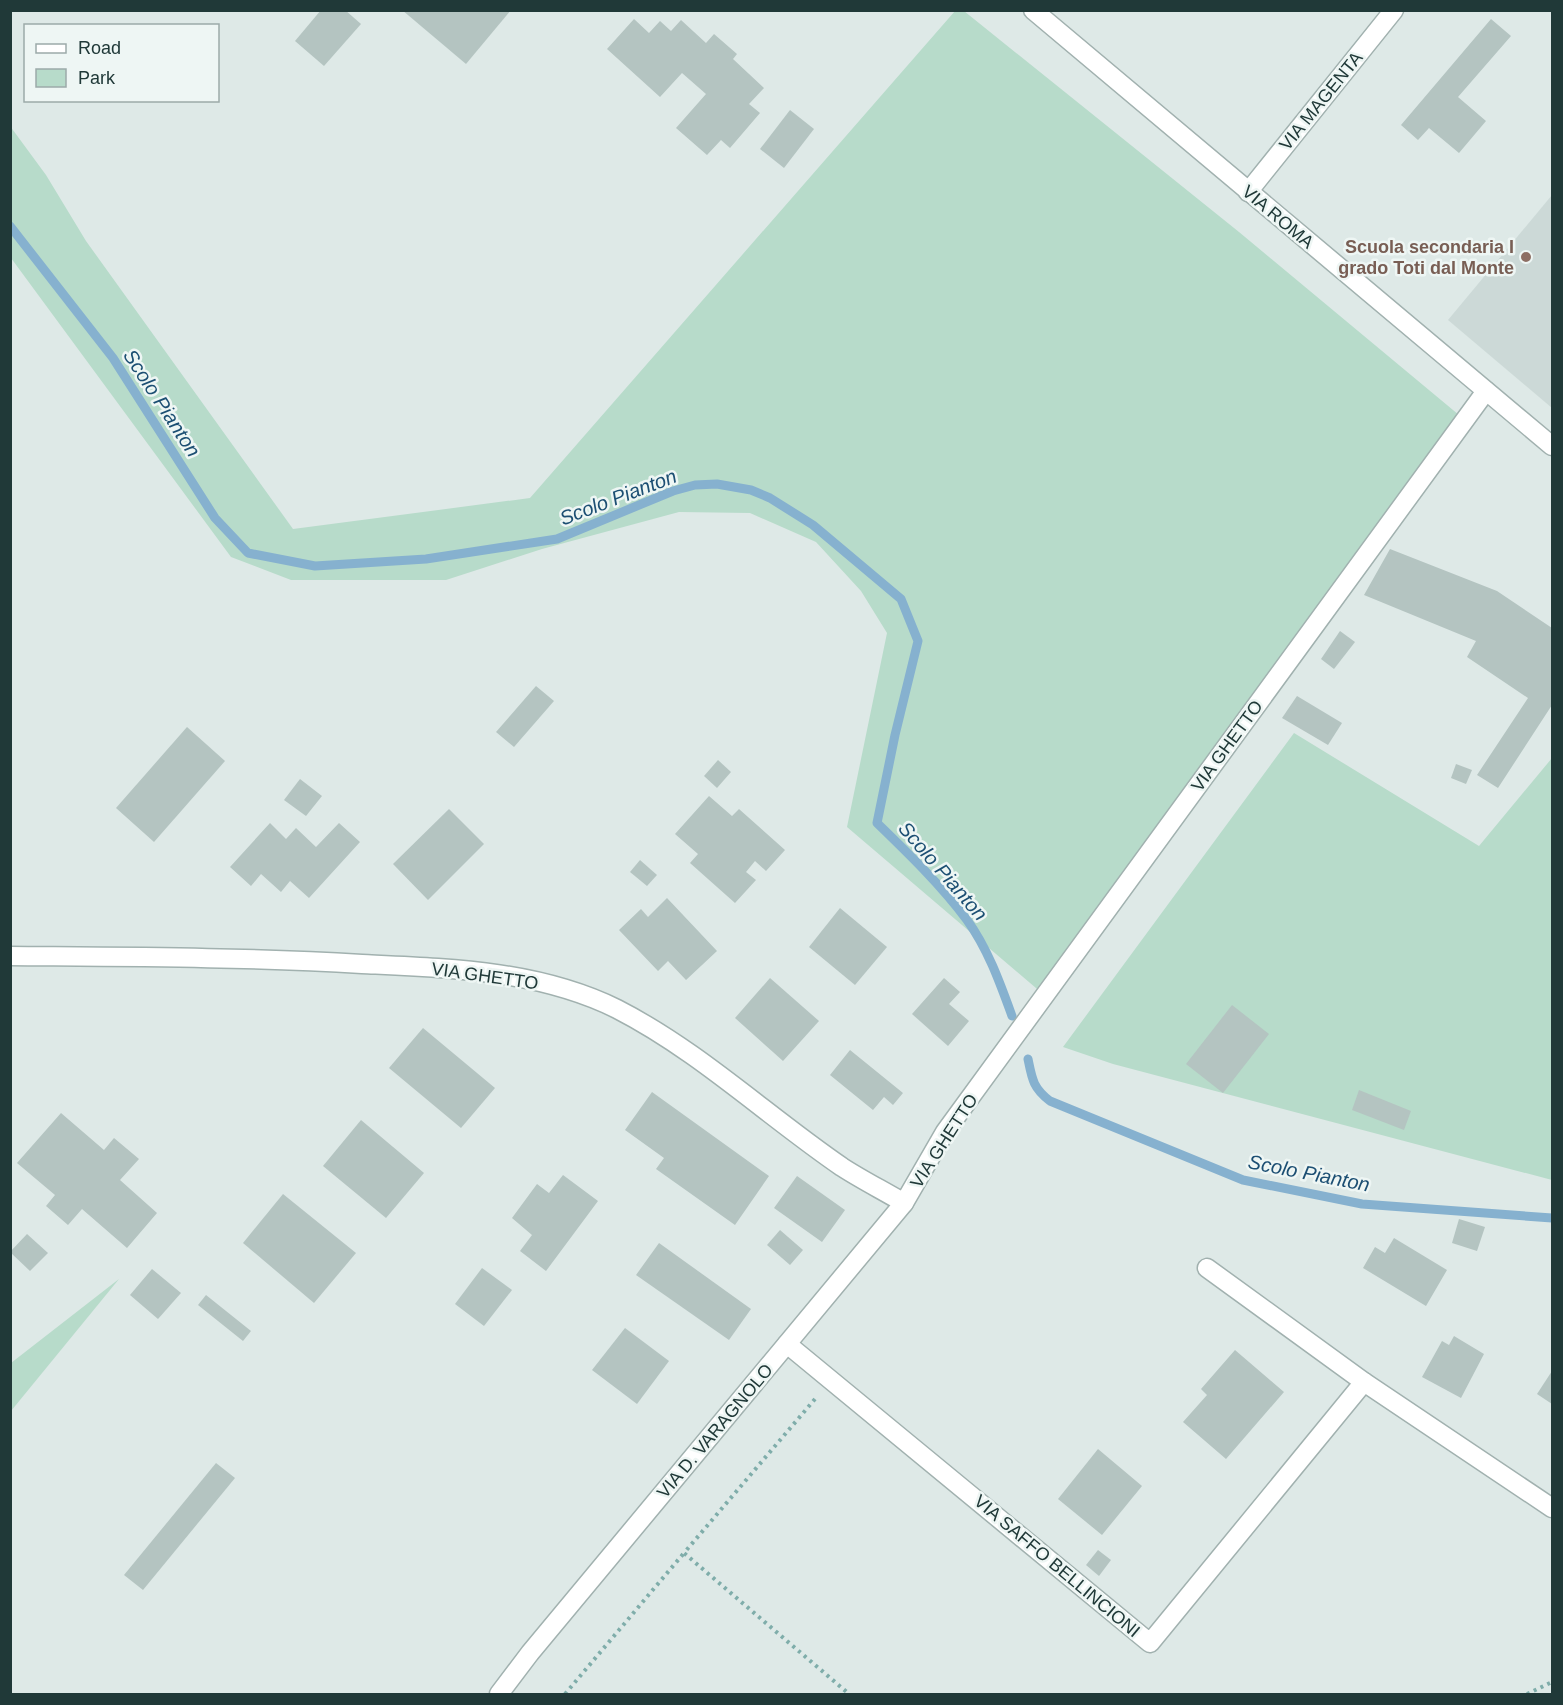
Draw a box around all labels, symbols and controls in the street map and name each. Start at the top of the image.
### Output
legend [24,24,219,102]
text: Road [78,38,121,58]
street label: VIA MAGENTA [1275,48,1367,154]
text: Park [78,68,116,88]
street label: VIA ROMA [1238,181,1318,253]
place label: Scuola secondaria I grado Toti dal Monte [1338,237,1514,278]
marker: Scuola secondaria I grado Toti dal Monte [1519,250,1533,264]
water label: Scolo Pianton [119,345,205,461]
water label: Scolo Pianton [556,465,680,529]
street label: VIA GHETTO [1187,697,1267,795]
water label: Scolo Pianton [894,817,992,925]
street label: VIA GHETTO [430,959,540,993]
street label: VIA GHETTO [906,1090,982,1192]
water label: Scolo Pianton [1246,1150,1372,1196]
street label: VIA D. VARAGNOLO [653,1360,777,1502]
street label: VIA SAFFO BELLINCIONI [970,1491,1144,1641]

